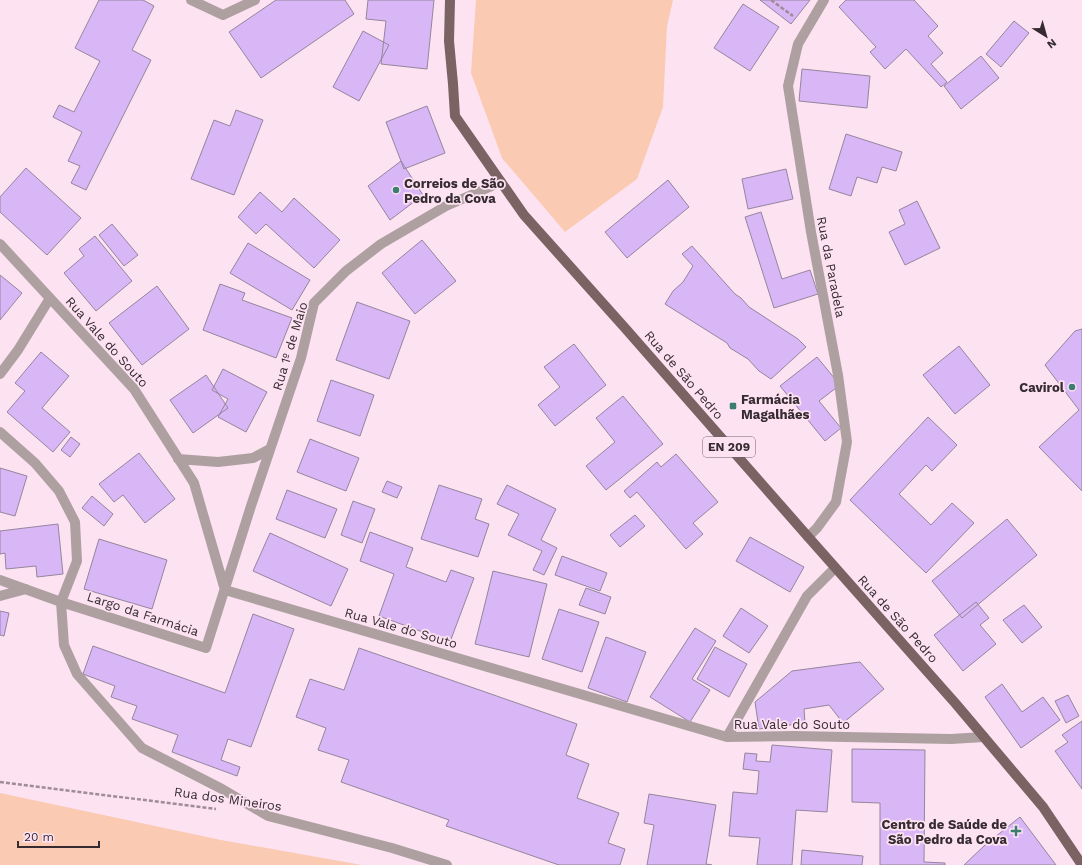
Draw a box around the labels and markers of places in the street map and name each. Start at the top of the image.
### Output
place label: Correios de São Pedro da Cova [404,176,505,206]
marker: Correios de São Pedro da Cova [391,185,401,195]
place label: Cavirol [1019,380,1065,395]
marker: Cavirol [1067,382,1077,392]
place label: Farmácia Magalhães [741,392,810,422]
marker: Farmácia Magalhães [728,401,738,411]
place label: Centro de Saúde de São Pedro da Cova [882,817,1007,847]
marker: Centro de Saúde de São Pedro da Cova [1010,825,1022,837]

